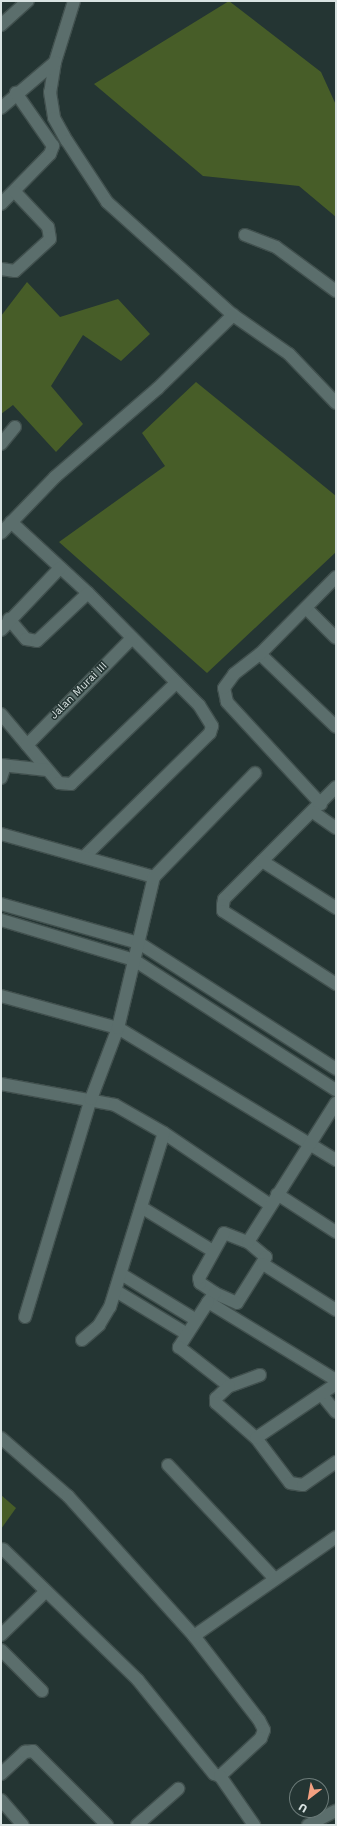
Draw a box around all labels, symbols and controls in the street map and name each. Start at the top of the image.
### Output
street label: Jalan Murai III [48,660,110,722]
north arrow [289,1778,329,1818]
text: U [296,1800,310,1815]

